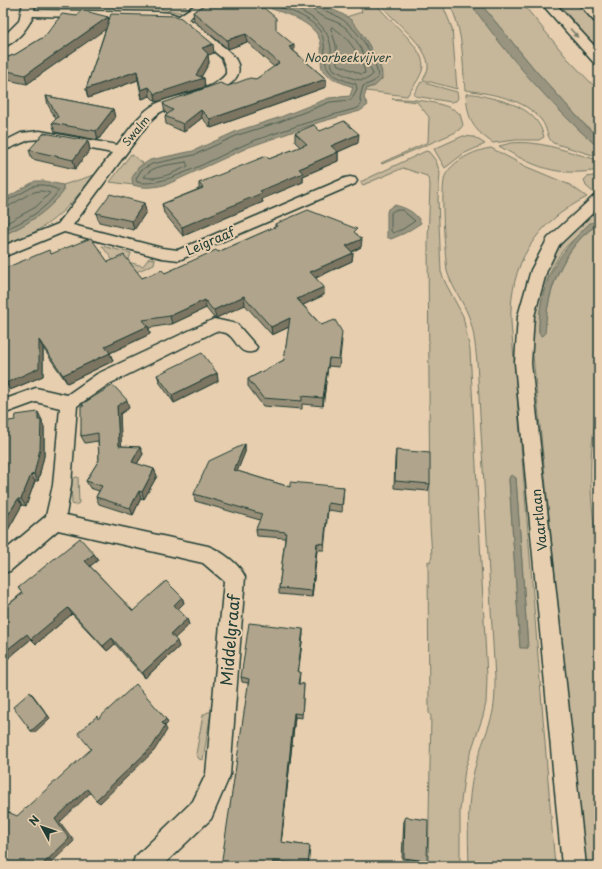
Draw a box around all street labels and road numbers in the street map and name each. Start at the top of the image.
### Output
street label: Swalm [118,112,154,150]
street label: Leigraaf [182,221,239,259]
street label: Vaartlaan [526,488,551,552]
street label: Middelgraaf [213,592,245,687]

